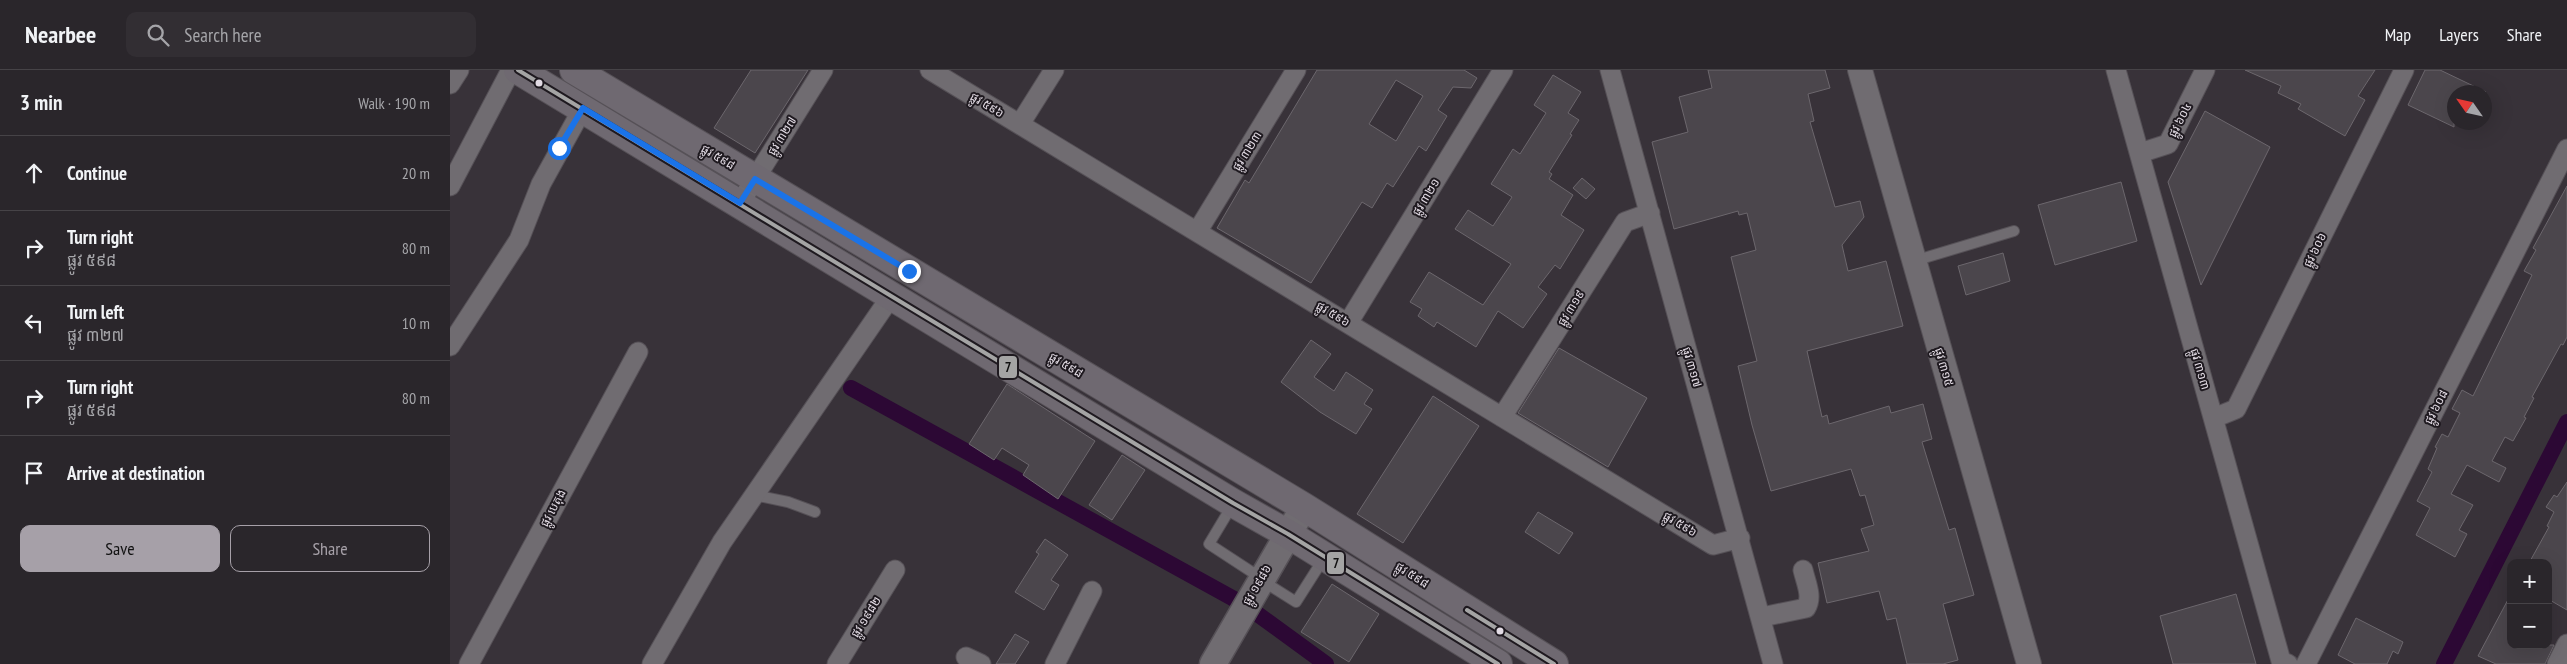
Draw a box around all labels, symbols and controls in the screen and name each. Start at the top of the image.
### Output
search box [126,12,476,57]
text: Nearbee [25,19,96,50]
icon: search [144,21,172,49]
text: Search here [184,23,262,47]
text: Map [2385,23,2411,46]
text: Layers [2439,23,2479,46]
text: Share [2507,23,2542,46]
unlabelled marker [534,78,544,88]
north arrow [2447,85,2492,130]
text: 3 min [20,89,62,116]
street label: ផ្លូវ ៥៩៦ [966,89,1007,124]
text: Walk · 190 m [358,93,430,113]
street label: ផ្លូវ ៦០៤ [2164,100,2198,141]
street label: ផ្លូវ ៣២៧ [764,114,802,160]
street label: ផ្លូវ ៣២៣ [1229,128,1268,175]
route start [548,137,571,160]
street label: ផ្លូវ ៥៩៨ [697,141,738,176]
icon: ahead [20,159,48,187]
text: Continue [67,161,127,185]
text: 20 m [402,163,430,183]
street label: ផ្លូវ ៣២១ [1409,175,1446,220]
text: Turn right [67,225,133,249]
street label: ផ្លូវ ៦០៦ [2300,230,2333,271]
icon: right [20,234,48,262]
text: 80 m [402,238,430,258]
text: ផ្លូវ ៥៩៨ [67,250,116,270]
route end [898,260,921,283]
street label: ផ្លូវ ៣១៩ [1554,287,1590,330]
street label: ផ្លូវ ៥៩៦ [1312,298,1353,333]
text: Turn left [67,300,124,324]
icon: left [20,309,48,337]
text: 10 m [402,313,430,333]
text: ផ្លូវ ៣២៧ [67,325,124,345]
street label: ផ្លូវ ៣១៧ [1676,345,1705,390]
street label: ផ្លូវ ៣១៥ [1928,346,1957,389]
street label: ផ្លូវ ៣១៣ [2184,346,2214,392]
street label: ផ្លូវ ៥៩៨ [1045,349,1086,384]
line badge: 7 [998,355,1018,379]
text: 7 [1005,358,1012,376]
text: Turn right [67,375,133,399]
icon: right [20,384,48,412]
street label: ផ្លូវ ៦០៨ [2420,387,2454,428]
text: 80 m [402,388,430,408]
text: ផ្លូវ ៥៩៨ [67,400,116,420]
icon: arrive [20,459,48,487]
text: Arrive at destination [67,461,205,485]
street label: ផ្លូវ បេតុង [536,486,572,531]
street label: ផ្លូវ ៥៩៦ [1659,508,1700,543]
button: Save [20,525,220,572]
button: Share [230,525,430,572]
line badge: 7 [1326,551,1345,575]
text: 7 [1333,554,1340,572]
street label: ផ្លូវ ៥៩៨ [1391,558,1432,594]
map controls [2507,559,2552,649]
button: + [2507,559,2552,604]
street label: ផ្លូវ ១៩៨៦ [1239,562,1277,610]
street label: ផ្លូវ ១៩៨២ [847,593,887,642]
button: − [2507,604,2552,649]
unlabelled marker [1495,626,1505,636]

